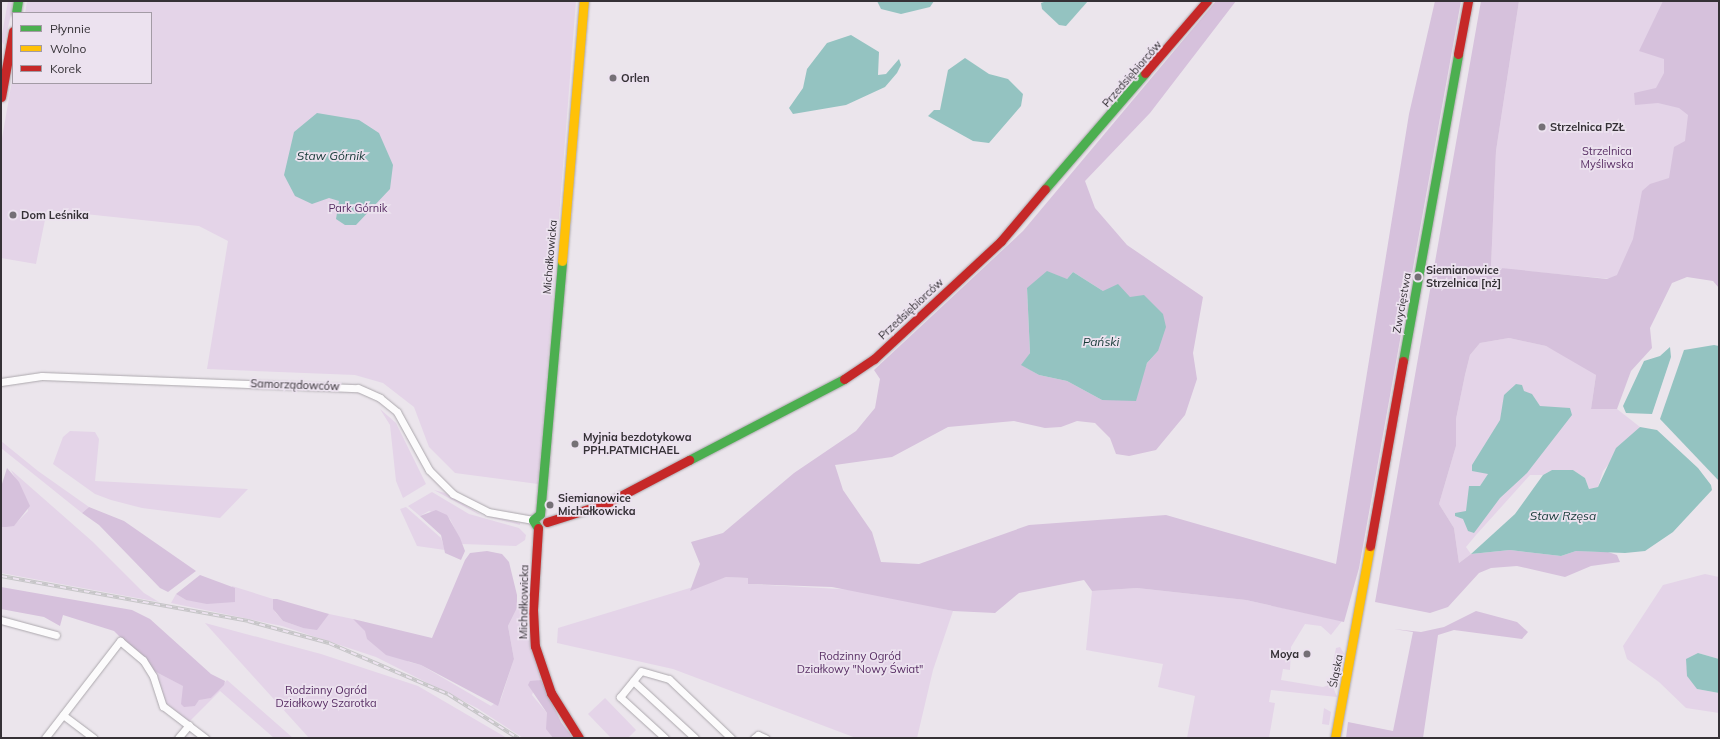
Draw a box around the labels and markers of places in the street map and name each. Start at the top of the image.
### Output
place label: Orlen [621,71,650,85]
marker: Orlen [608,73,618,83]
place label: Strzelnica PZŁ [1550,120,1625,134]
marker: Strzelnica PZŁ [1537,122,1547,132]
place label: Dom Leśnika [21,208,89,222]
marker: Dom Leśnika [8,210,18,220]
place label: Siemianowice Strzelnica [nż] [1426,264,1501,290]
marker: Siemianowice Strzelnica [nż] [1413,272,1423,282]
place label: Myjnia bezdotykowa PPH.PATMICHAEL [583,431,691,457]
marker: Myjnia bezdotykowa PPH.PATMICHAEL [570,439,580,449]
place label: Siemianowice Michałkowicka [558,492,636,518]
marker: Siemianowice Michałkowicka [545,500,555,510]
place label: Moya [1270,647,1299,661]
marker: Moya [1302,649,1312,659]

